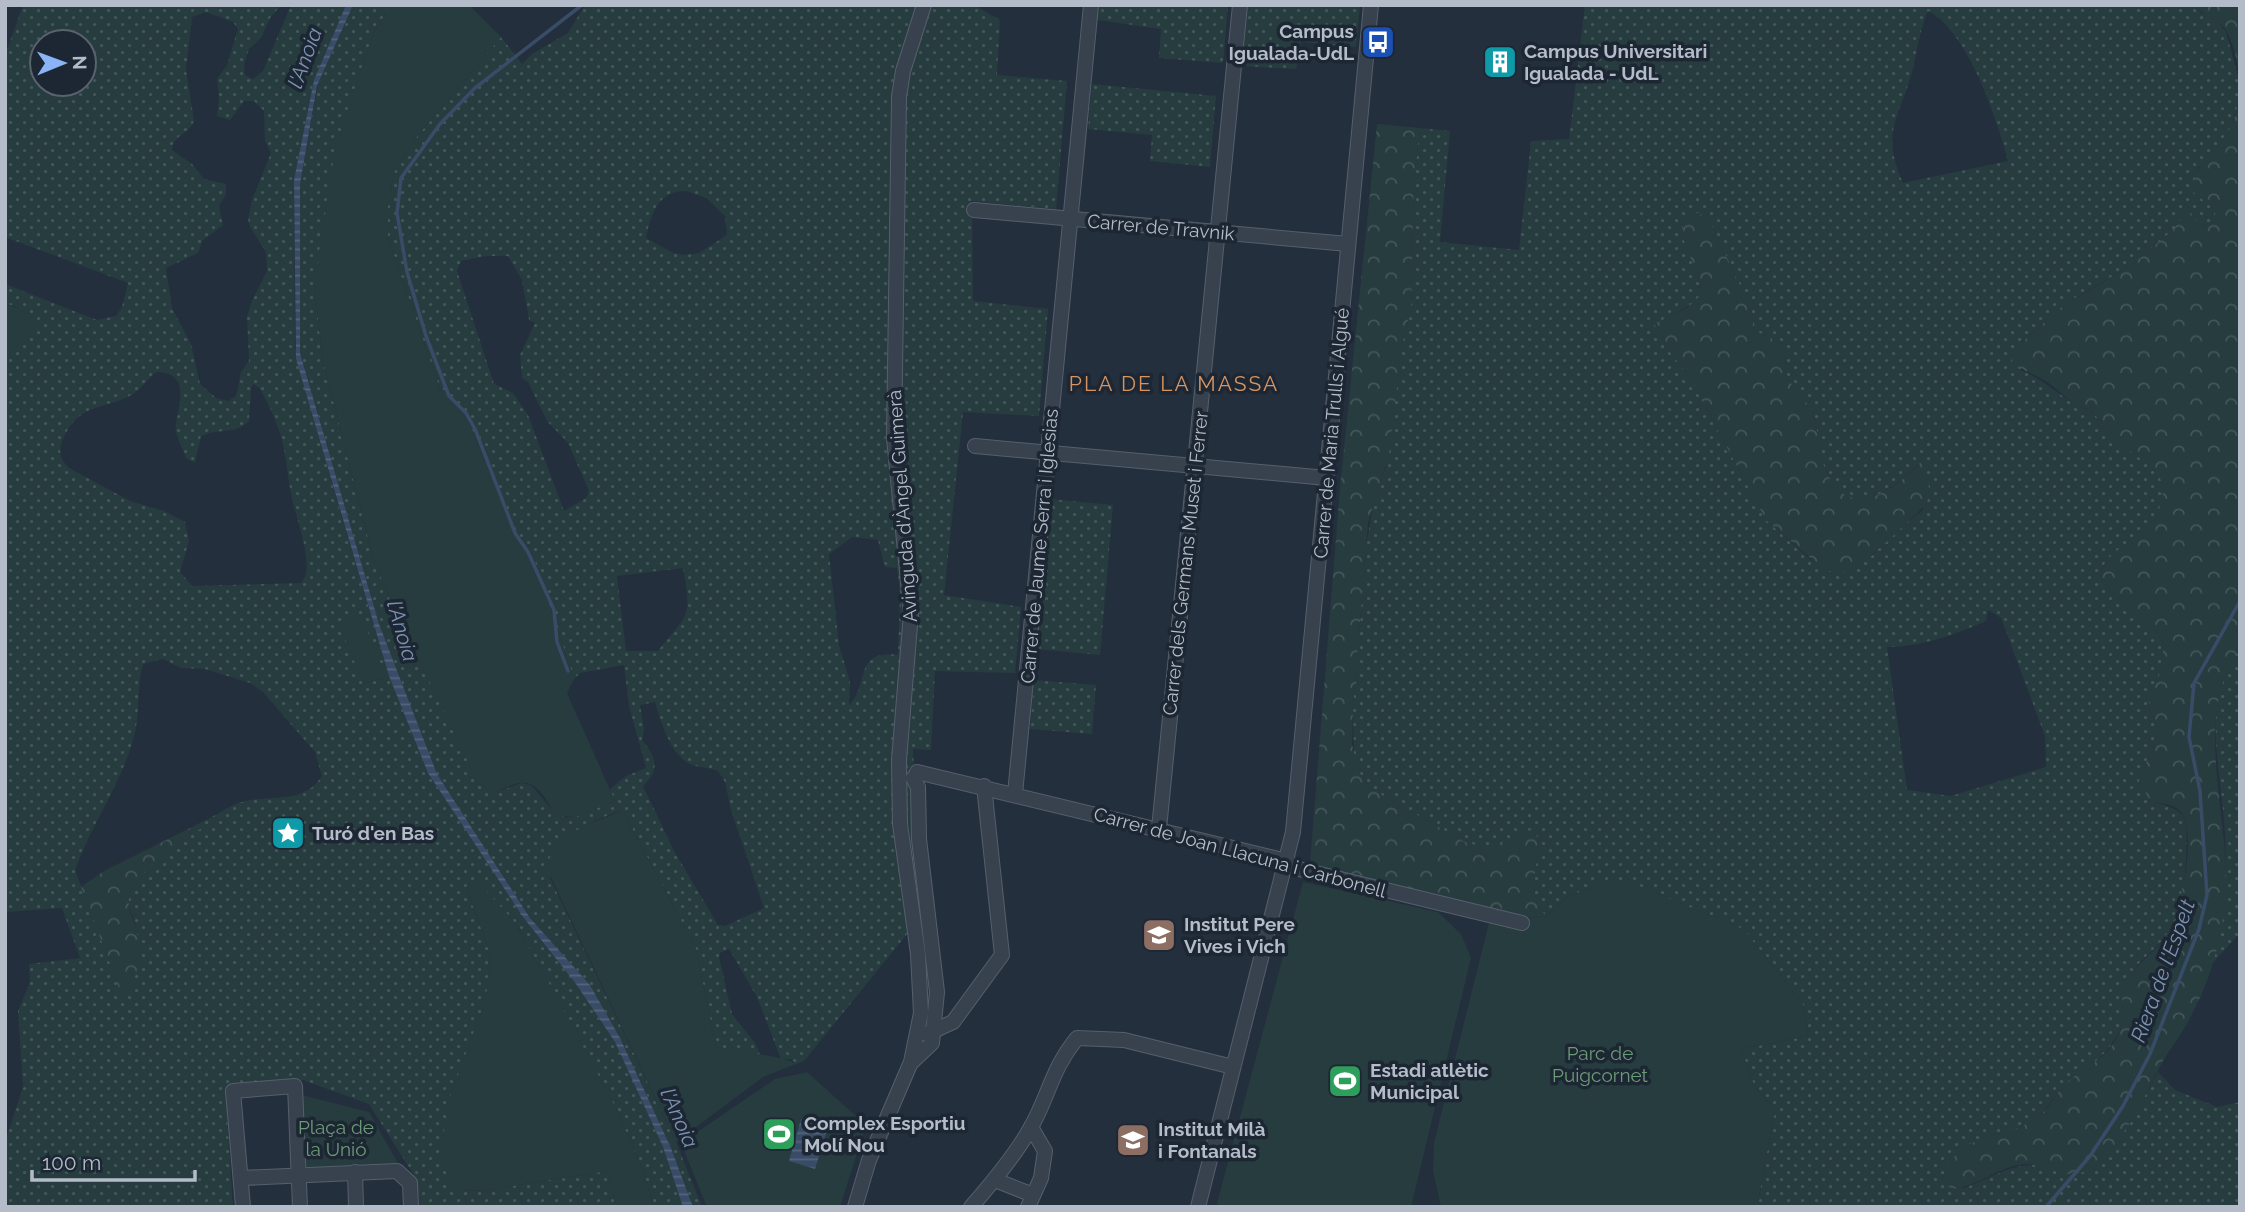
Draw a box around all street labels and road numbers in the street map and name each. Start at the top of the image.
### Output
street label: Carrer de Travnik [1086,210,1236,244]
street label: Carrer de Maria Trulls i Algué [1309,307,1353,559]
street label: Avinguda d'Àngel Guimerà [883,389,921,623]
street label: Carrer de Jaume Serra i Iglesias [1016,408,1062,684]
street label: Carrer dels Germans Muset i Ferrer [1158,409,1212,716]
street label: Carrer de Joan Llacuna i Carbonell [1091,802,1389,902]

